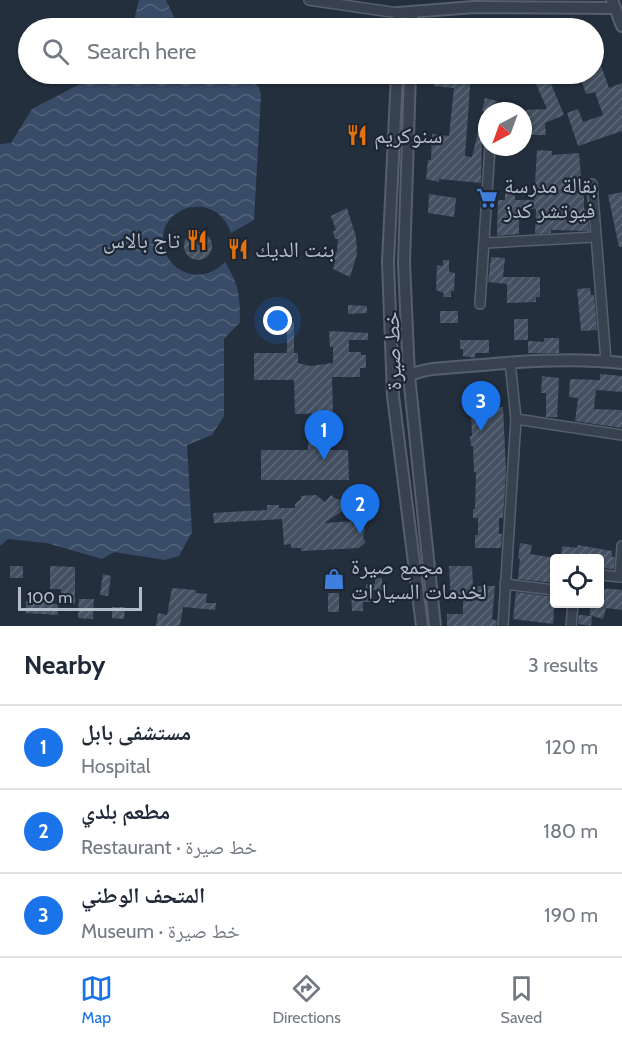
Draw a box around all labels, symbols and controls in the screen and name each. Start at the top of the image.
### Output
search box [18,18,604,84]
icon: search [39,35,72,68]
text: Search here [87,38,196,65]
north arrow [478,102,532,156]
place label: سنوكريم [374,122,442,150]
restaurant icon: سنوكريم [345,123,369,147]
place label: بقالة مدرسة فيوتشر كدز [503,172,597,224]
supermarket icon: بقالة مدرسة فيوتشر كدز [475,186,499,210]
place label: تاج بالاس [103,227,181,254]
restaurant icon: تاج بالاس [185,228,209,252]
place label: بنت الديك [255,236,334,263]
restaurant icon: بنت الديك [226,237,250,261]
your location [263,306,292,335]
street label: خط صيرة [378,311,407,391]
pin: 3 [462,382,500,431]
pin: 1 [304,410,344,460]
pin: 2 [340,484,380,534]
place label: مجمع صيرة لخدمات السيارات [351,553,487,605]
map controls [550,554,604,608]
button: locate [550,554,604,608]
shop icon: مجمع صيرة لخدمات السيارات [322,567,346,591]
scale bar [18,584,142,612]
text: 100 m [27,588,72,607]
text: Nearby [24,649,105,681]
text: 3 results [528,653,598,677]
text: مستشفى بابل [81,719,191,746]
text: 1 [40,735,47,759]
text: 120 m [545,735,598,759]
text: Hospital [81,754,151,778]
text: مطعم بلدي [81,798,170,825]
text: 2 [38,819,49,843]
text: 180 m [543,819,598,843]
text: Restaurant · خط صيرة [81,835,257,859]
text: المتحف الوطني [81,882,205,909]
text: 3 [38,903,49,927]
text: 190 m [544,903,598,927]
text: Museum · خط صيرة [81,919,240,943]
tab: Map [80,972,113,1027]
tab: Directions [273,972,341,1027]
tab: Saved [501,972,542,1027]

